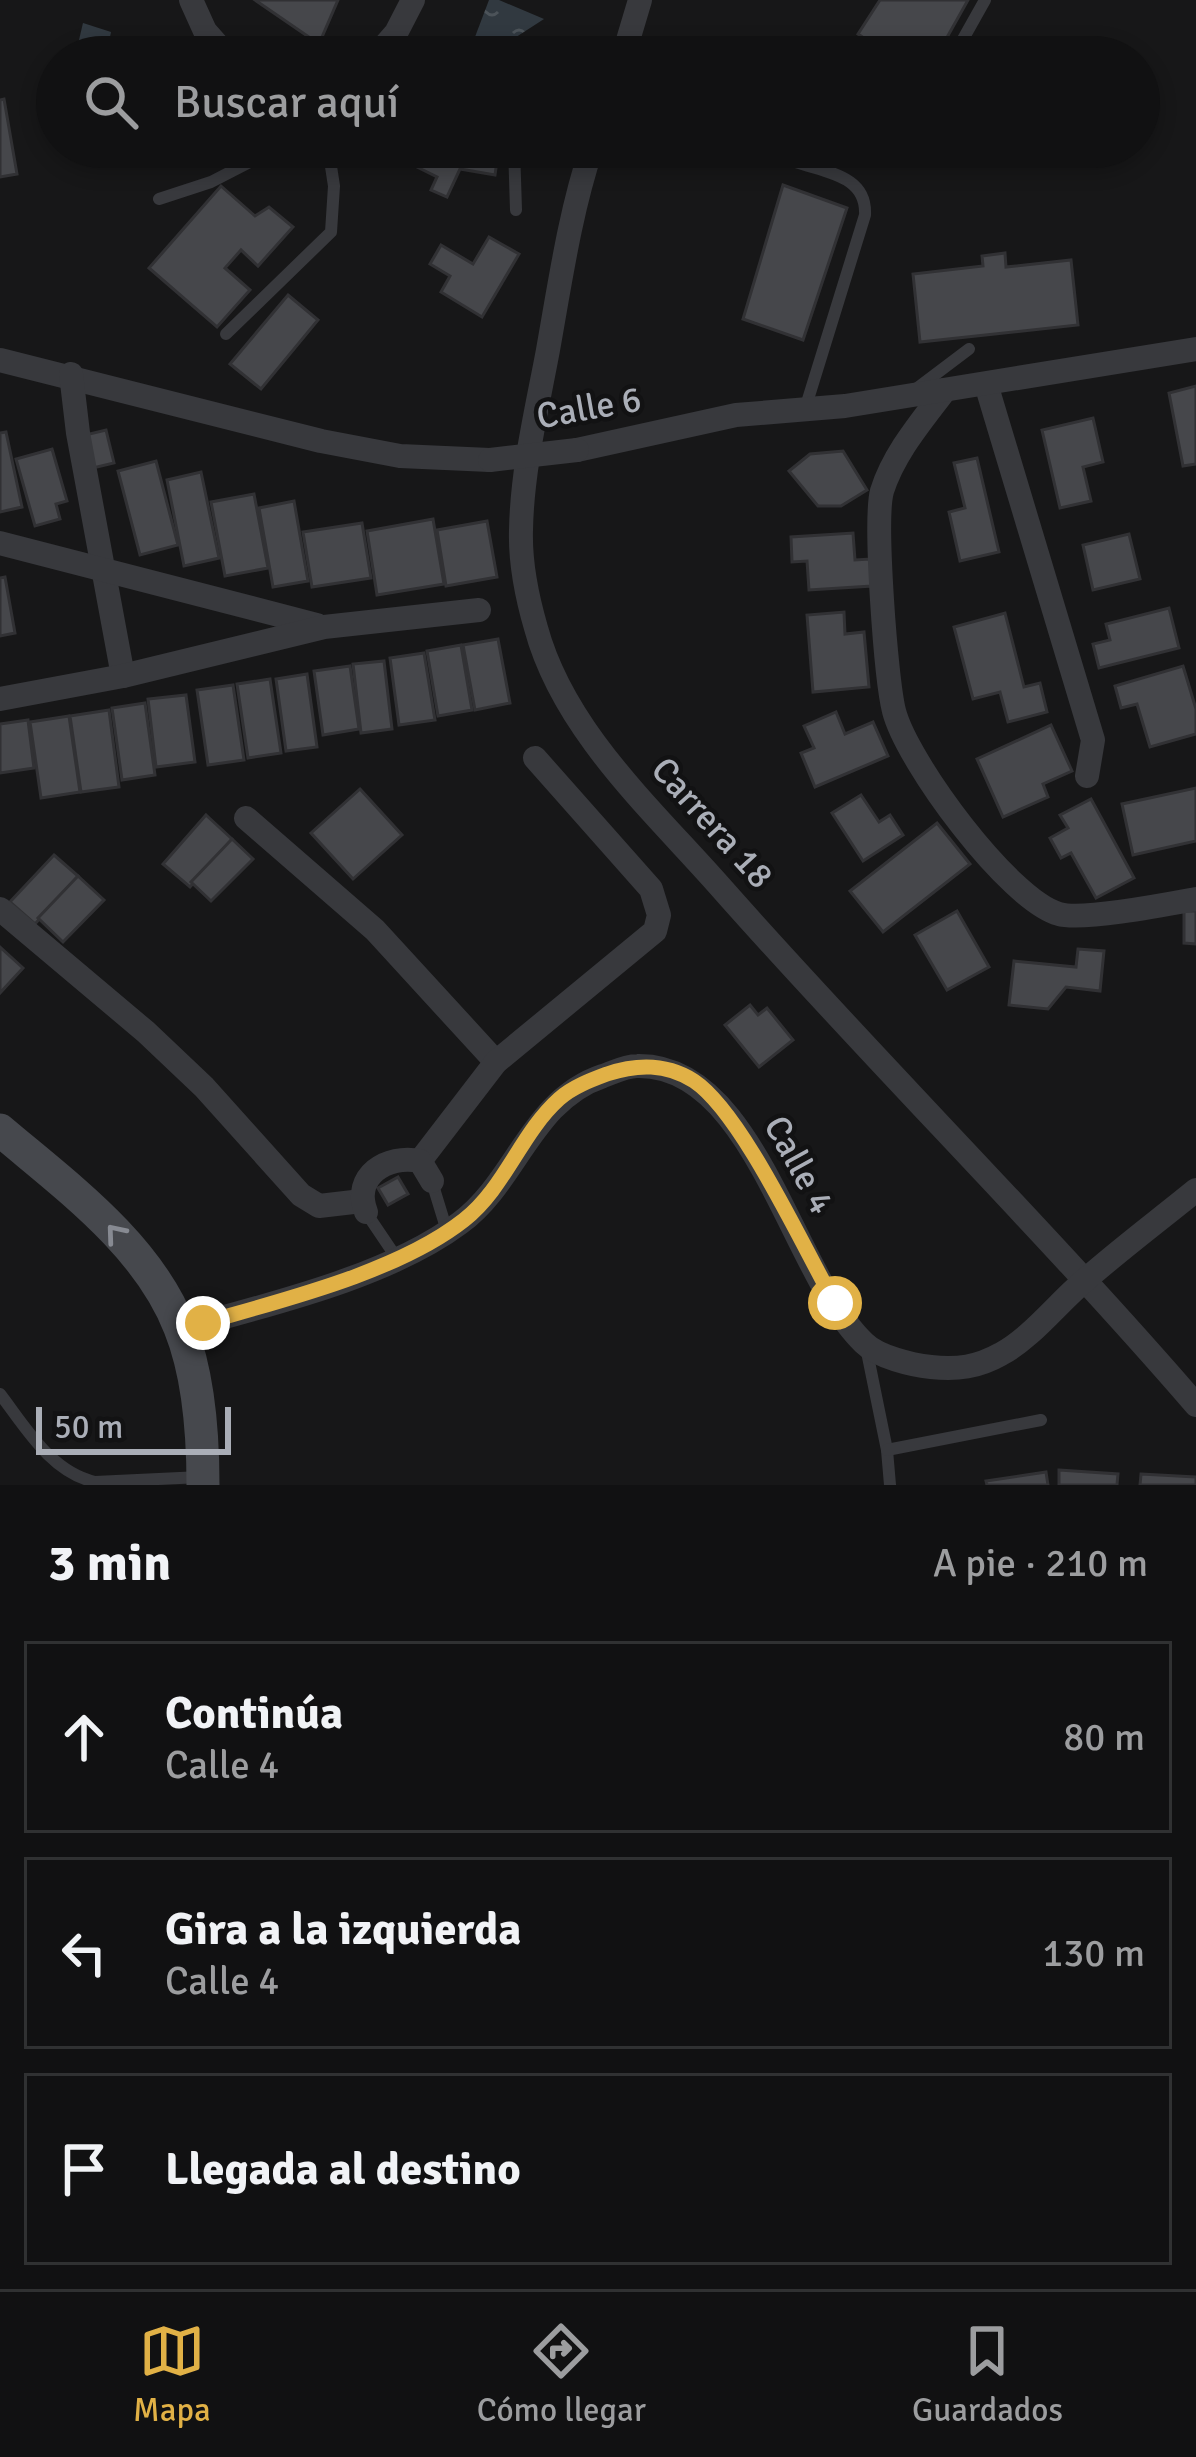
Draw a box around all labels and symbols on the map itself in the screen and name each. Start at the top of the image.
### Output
street label: Calle 6 [533,377,645,439]
street label: Carrera 18 [641,748,783,898]
street label: Calle 4 [754,1108,844,1222]
one-way arrow [108,1224,130,1246]
route start [808,1276,862,1330]
route end [176,1296,230,1350]
scale bar [36,1401,231,1454]

